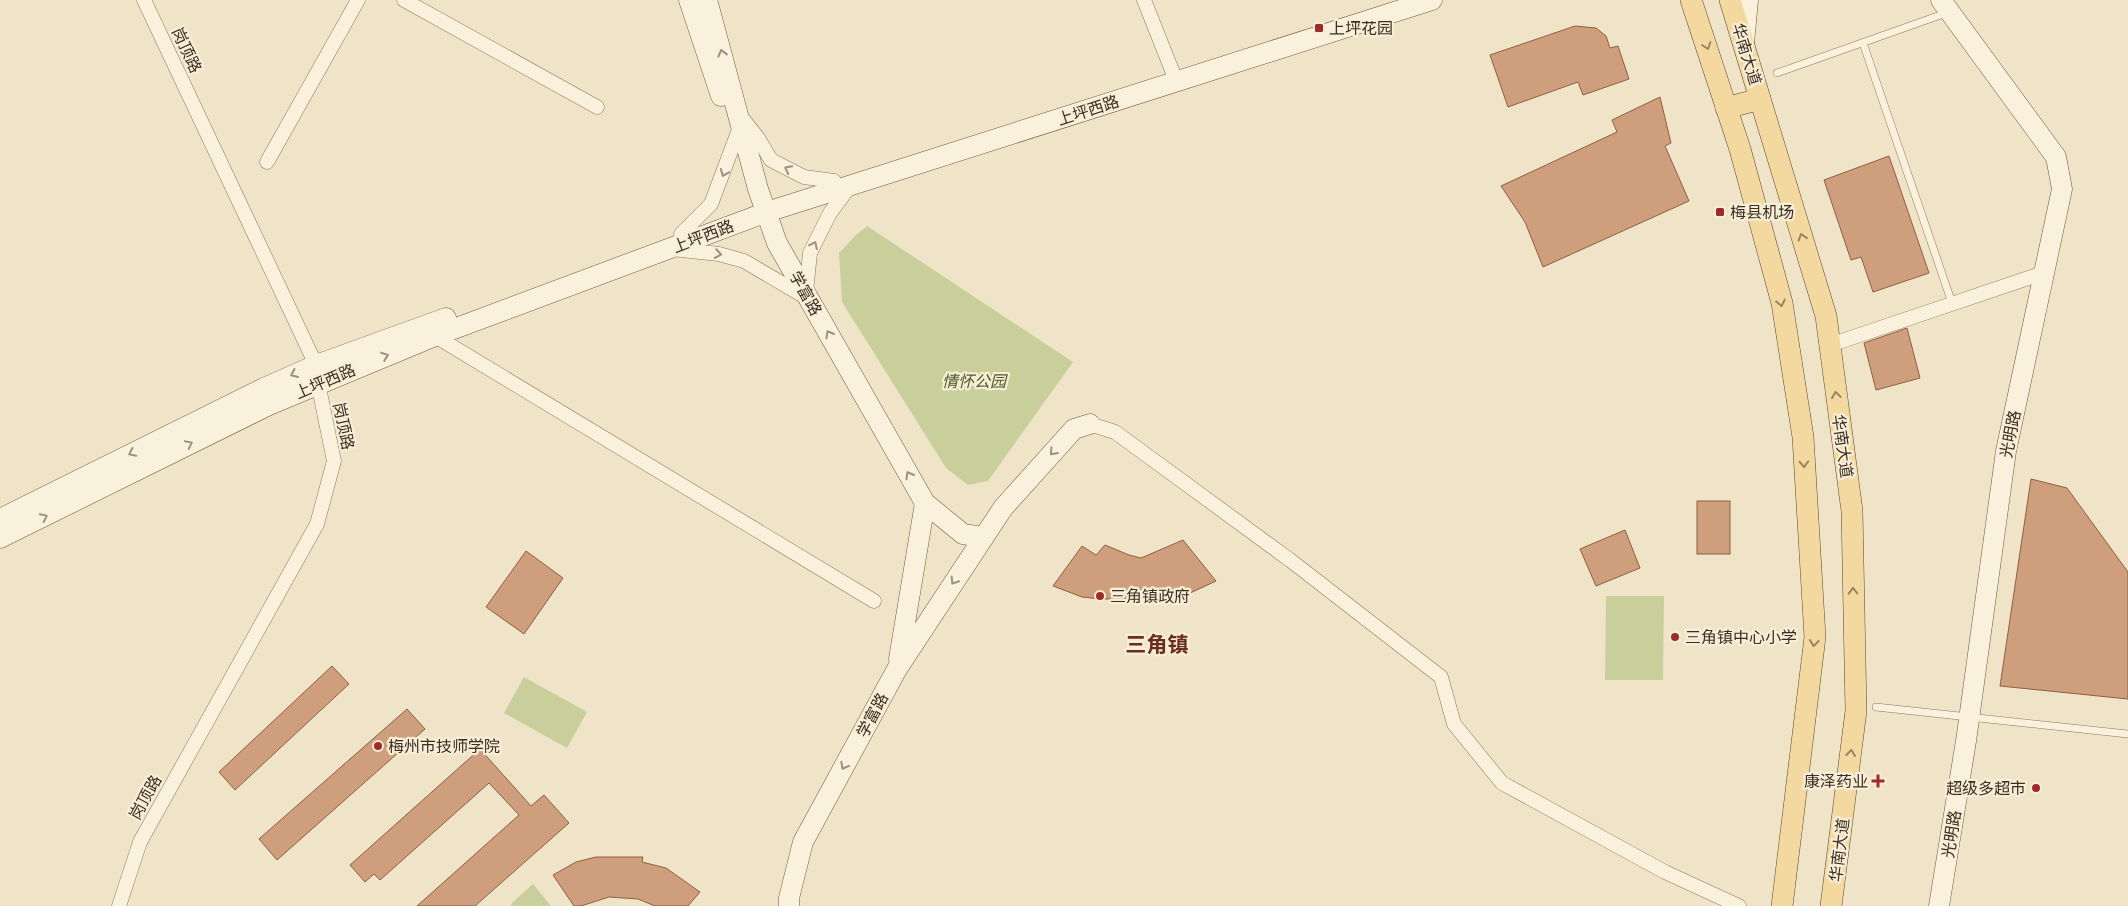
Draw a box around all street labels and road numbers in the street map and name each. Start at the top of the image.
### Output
street label: 华南大道 [1728,20,1766,88]
street label: 岗顶路 [168,24,206,76]
street label: 上坪西路 [1054,91,1122,129]
street label: 上坪西路 [670,215,736,257]
street label: 学富路 [786,267,826,319]
street label: 上坪西路 [292,359,358,403]
street label: 岗顶路 [329,400,359,452]
street label: 光明路 [1996,409,2024,459]
street label: 华南大道 [1829,413,1857,479]
street label: 学富路 [852,689,892,741]
street label: 岗顶路 [125,771,165,823]
street label: 光明路 [1937,809,1965,859]
street label: 华南大道 [1825,817,1853,883]

